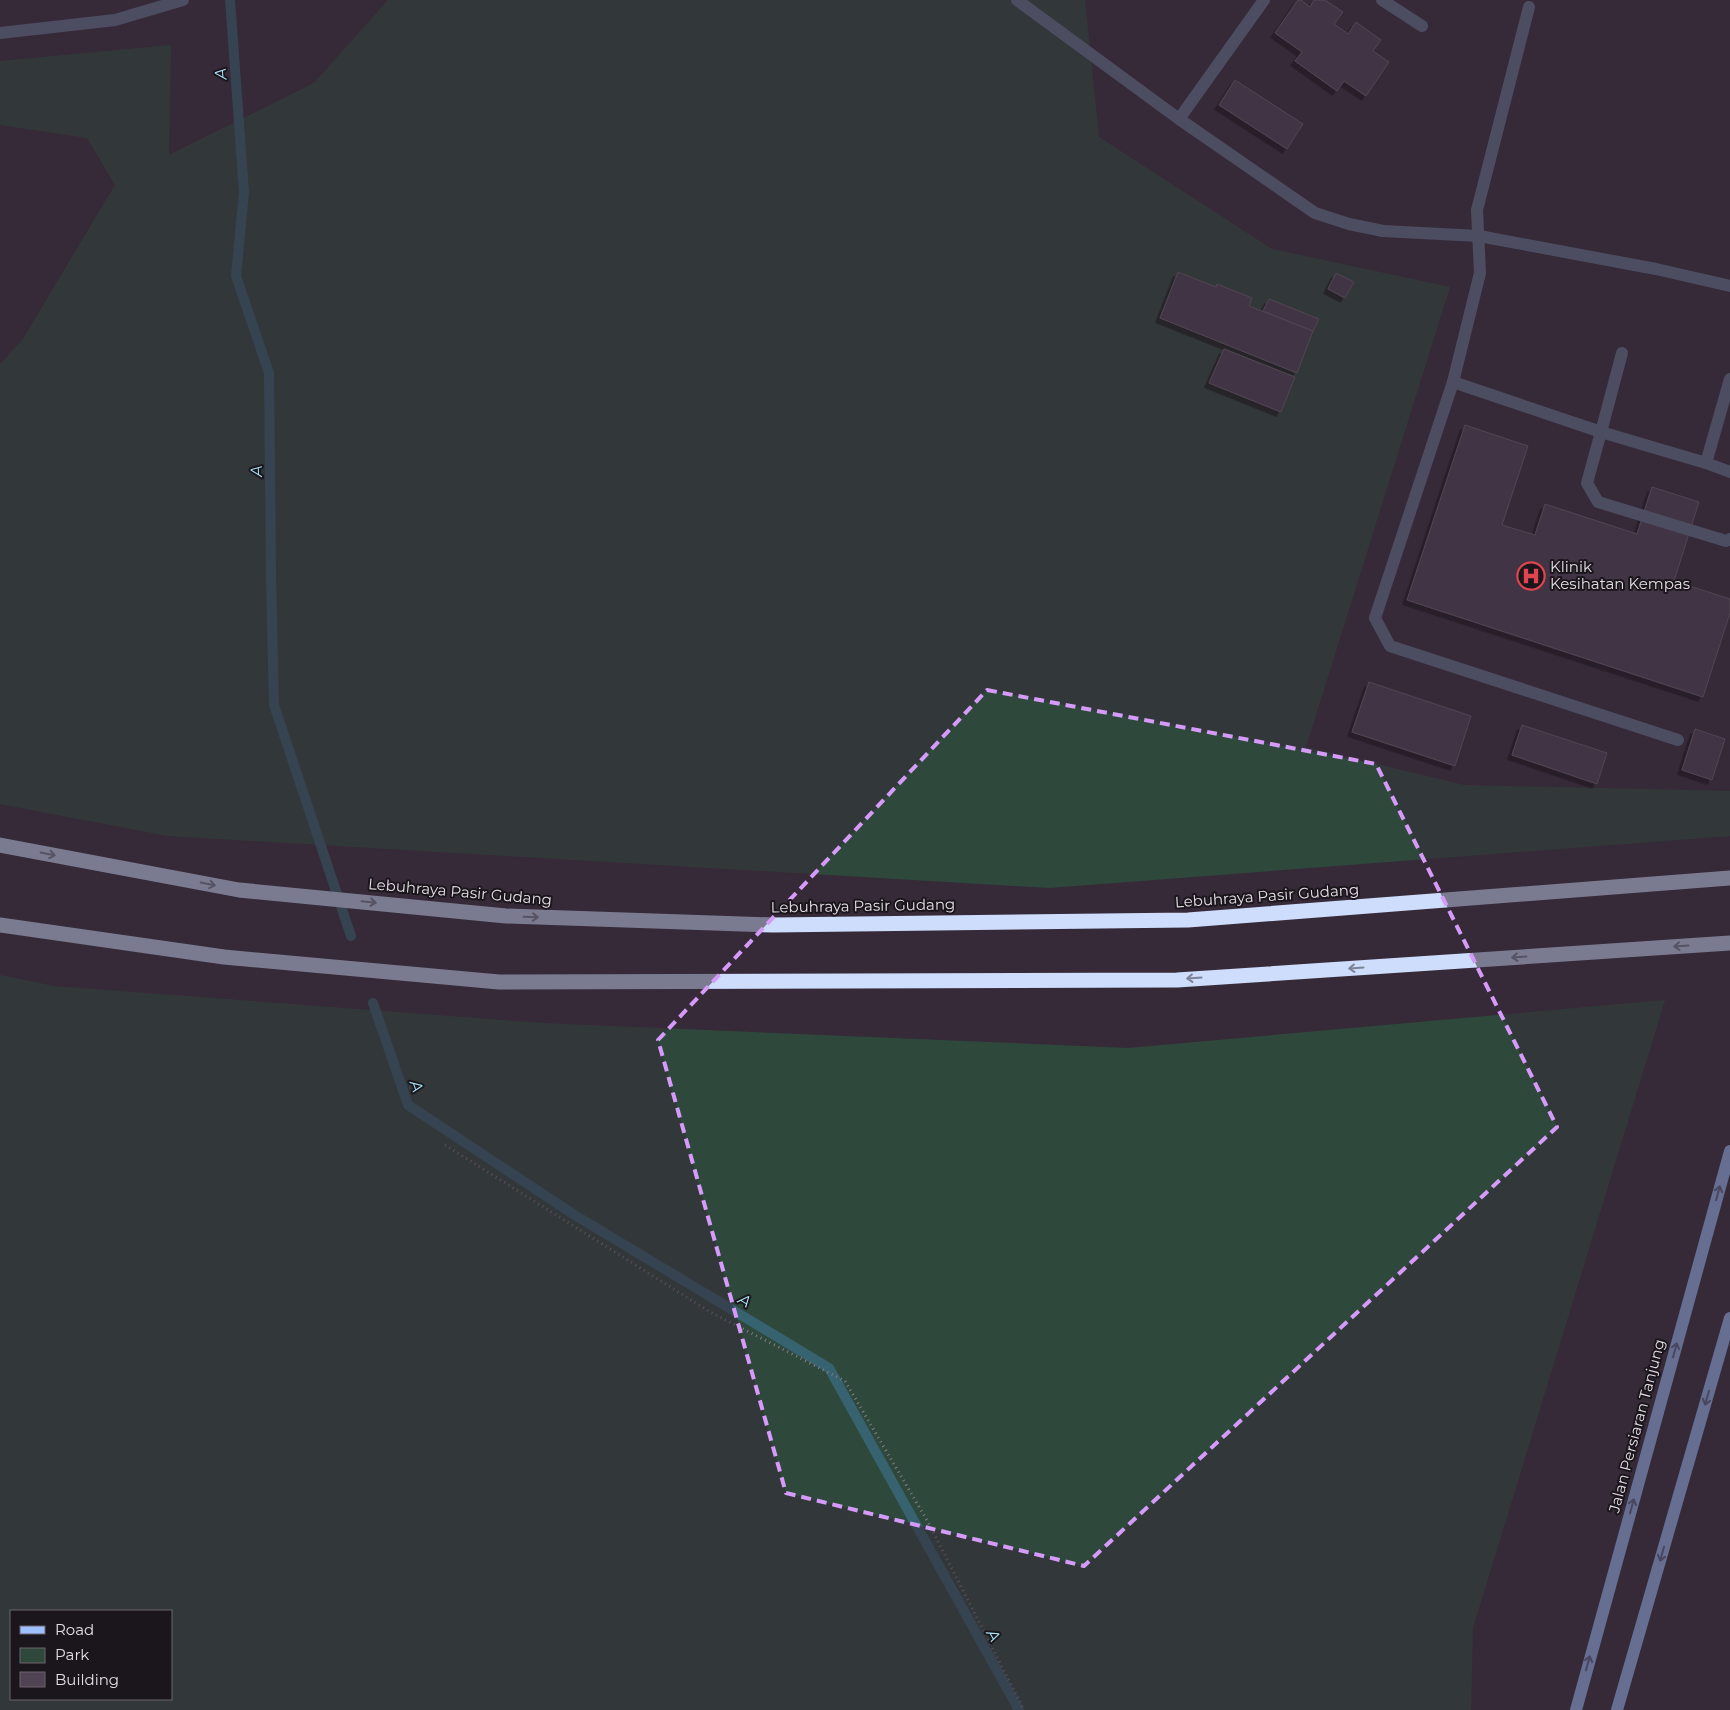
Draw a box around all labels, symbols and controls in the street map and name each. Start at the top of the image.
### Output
water label: A [211,68,230,81]
water label: A [247,465,266,478]
place label: Klinik Kesihatan Kempas [1550,557,1690,593]
hospital icon: Klinik Kesihatan Kempas [1516,561,1546,591]
one-way arrow [40,849,56,859]
street label: Lebuhraya Pasir Gudang [367,874,553,909]
one-way arrow [199,879,215,889]
street label: Lebuhraya Pasir Gudang [1174,880,1360,911]
street label: Lebuhraya Pasir Gudang [771,894,955,917]
one-way arrow [361,898,377,907]
one-way arrow [523,912,539,921]
one-way arrow [1673,942,1689,951]
one-way arrow [1511,952,1527,961]
one-way arrow [1349,963,1365,972]
one-way arrow [1186,974,1202,983]
water label: A [405,1077,427,1095]
one-way arrow [1714,1185,1724,1201]
water label: A [734,1289,755,1312]
street label: Jalan Persiaran Tanjung [1604,1337,1669,1516]
one-way arrow [1671,1342,1680,1358]
one-way arrow [1701,1390,1711,1406]
one-way arrow [1627,1499,1637,1515]
one-way arrow [1656,1546,1666,1562]
legend [10,1610,172,1700]
text: Road [55,1620,94,1639]
water label: A [982,1625,1005,1645]
text: Park [55,1645,89,1664]
one-way arrow [1584,1655,1594,1671]
text: Building [55,1670,119,1689]

